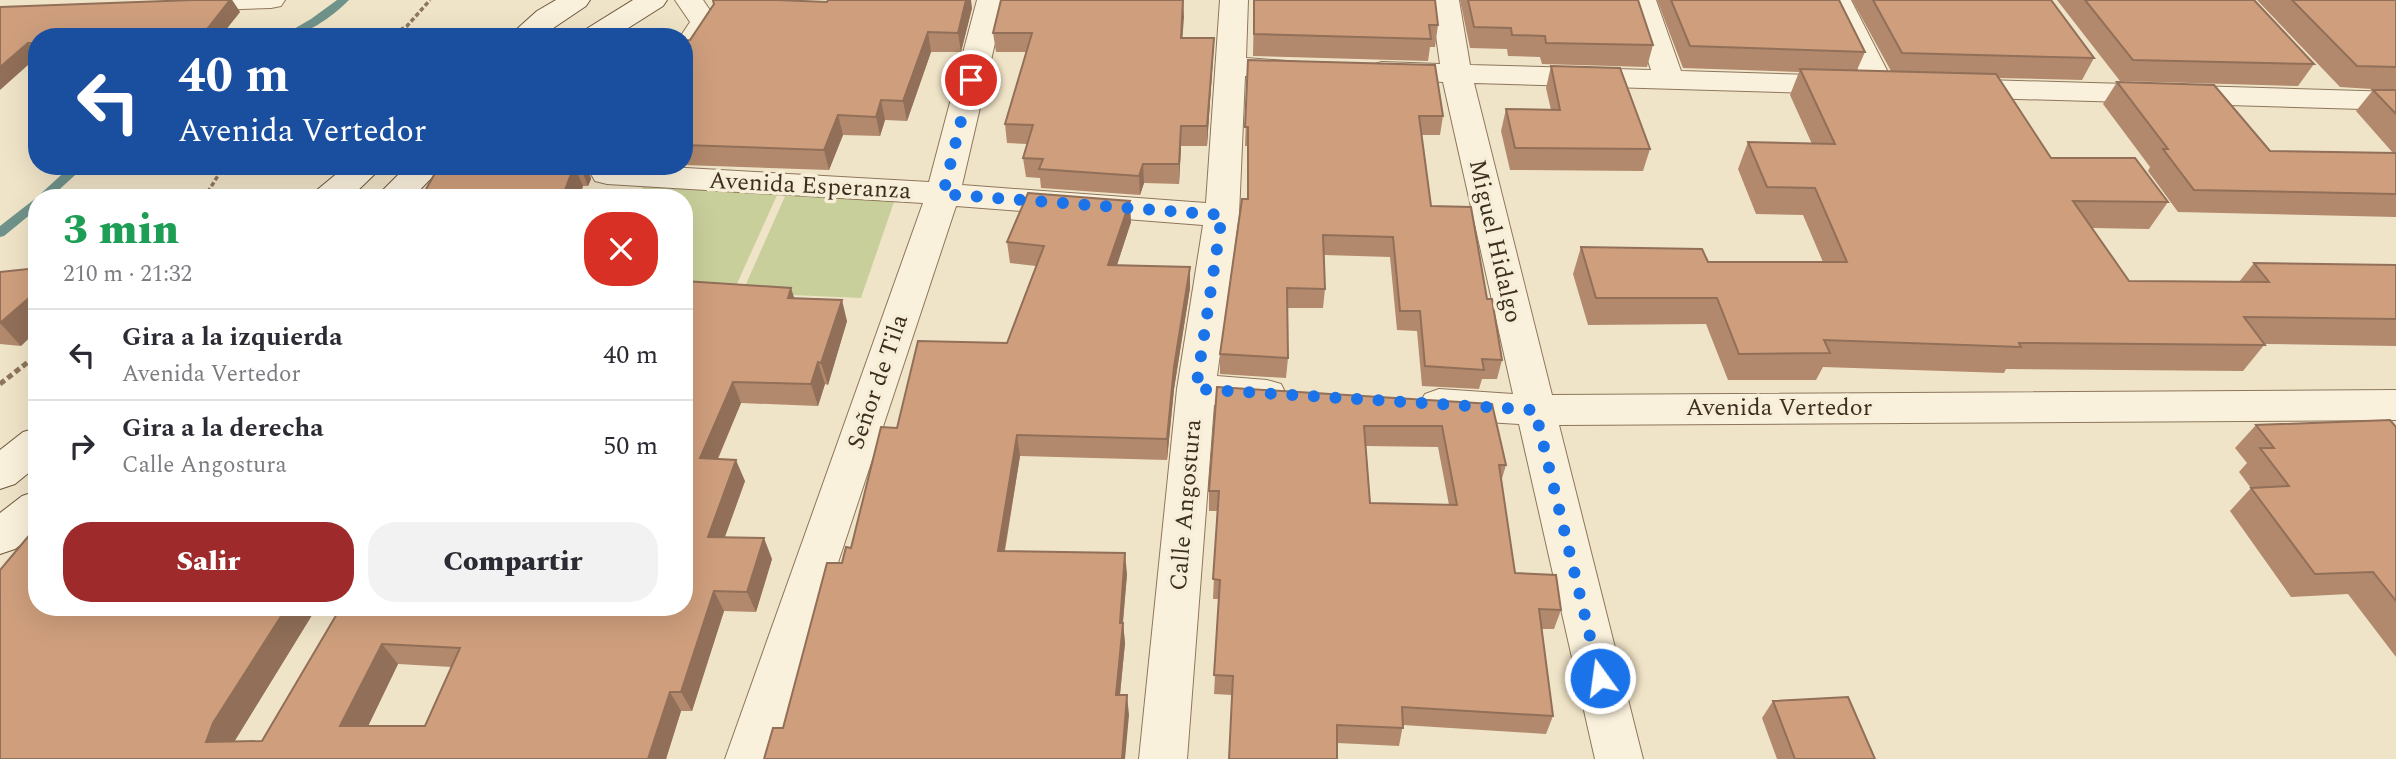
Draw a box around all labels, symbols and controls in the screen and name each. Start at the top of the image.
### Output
text: 40 m [178,39,289,114]
pin [941,50,1001,110]
icon: left [63,56,154,147]
icon: arrive [952,61,990,99]
text: Avenida Vertedor [178,107,427,156]
street label: Miguel Hidalgo [1459,156,1531,326]
street label: Avenida Esperanza [708,163,912,209]
text: 3 min [63,199,179,262]
button: close [584,212,658,286]
text: 210 m · 21:32 [63,257,192,292]
street label: Señor de Tila [838,309,918,454]
text: Gira a la izquierda [122,317,343,357]
text: 40 m [603,335,658,375]
icon: left [63,336,101,374]
text: Avenida Vertedor [122,357,301,392]
street label: Avenida Vertedor [1686,390,1872,426]
text: Gira a la derecha [122,408,324,448]
street label: Calle Angostura [1161,417,1211,592]
text: 50 m [603,426,658,466]
icon: right [63,427,101,465]
text: Calle Angostura [122,448,287,483]
button: Salir [63,522,354,602]
button: Compartir [368,522,658,602]
position arrow [1563,641,1637,715]

